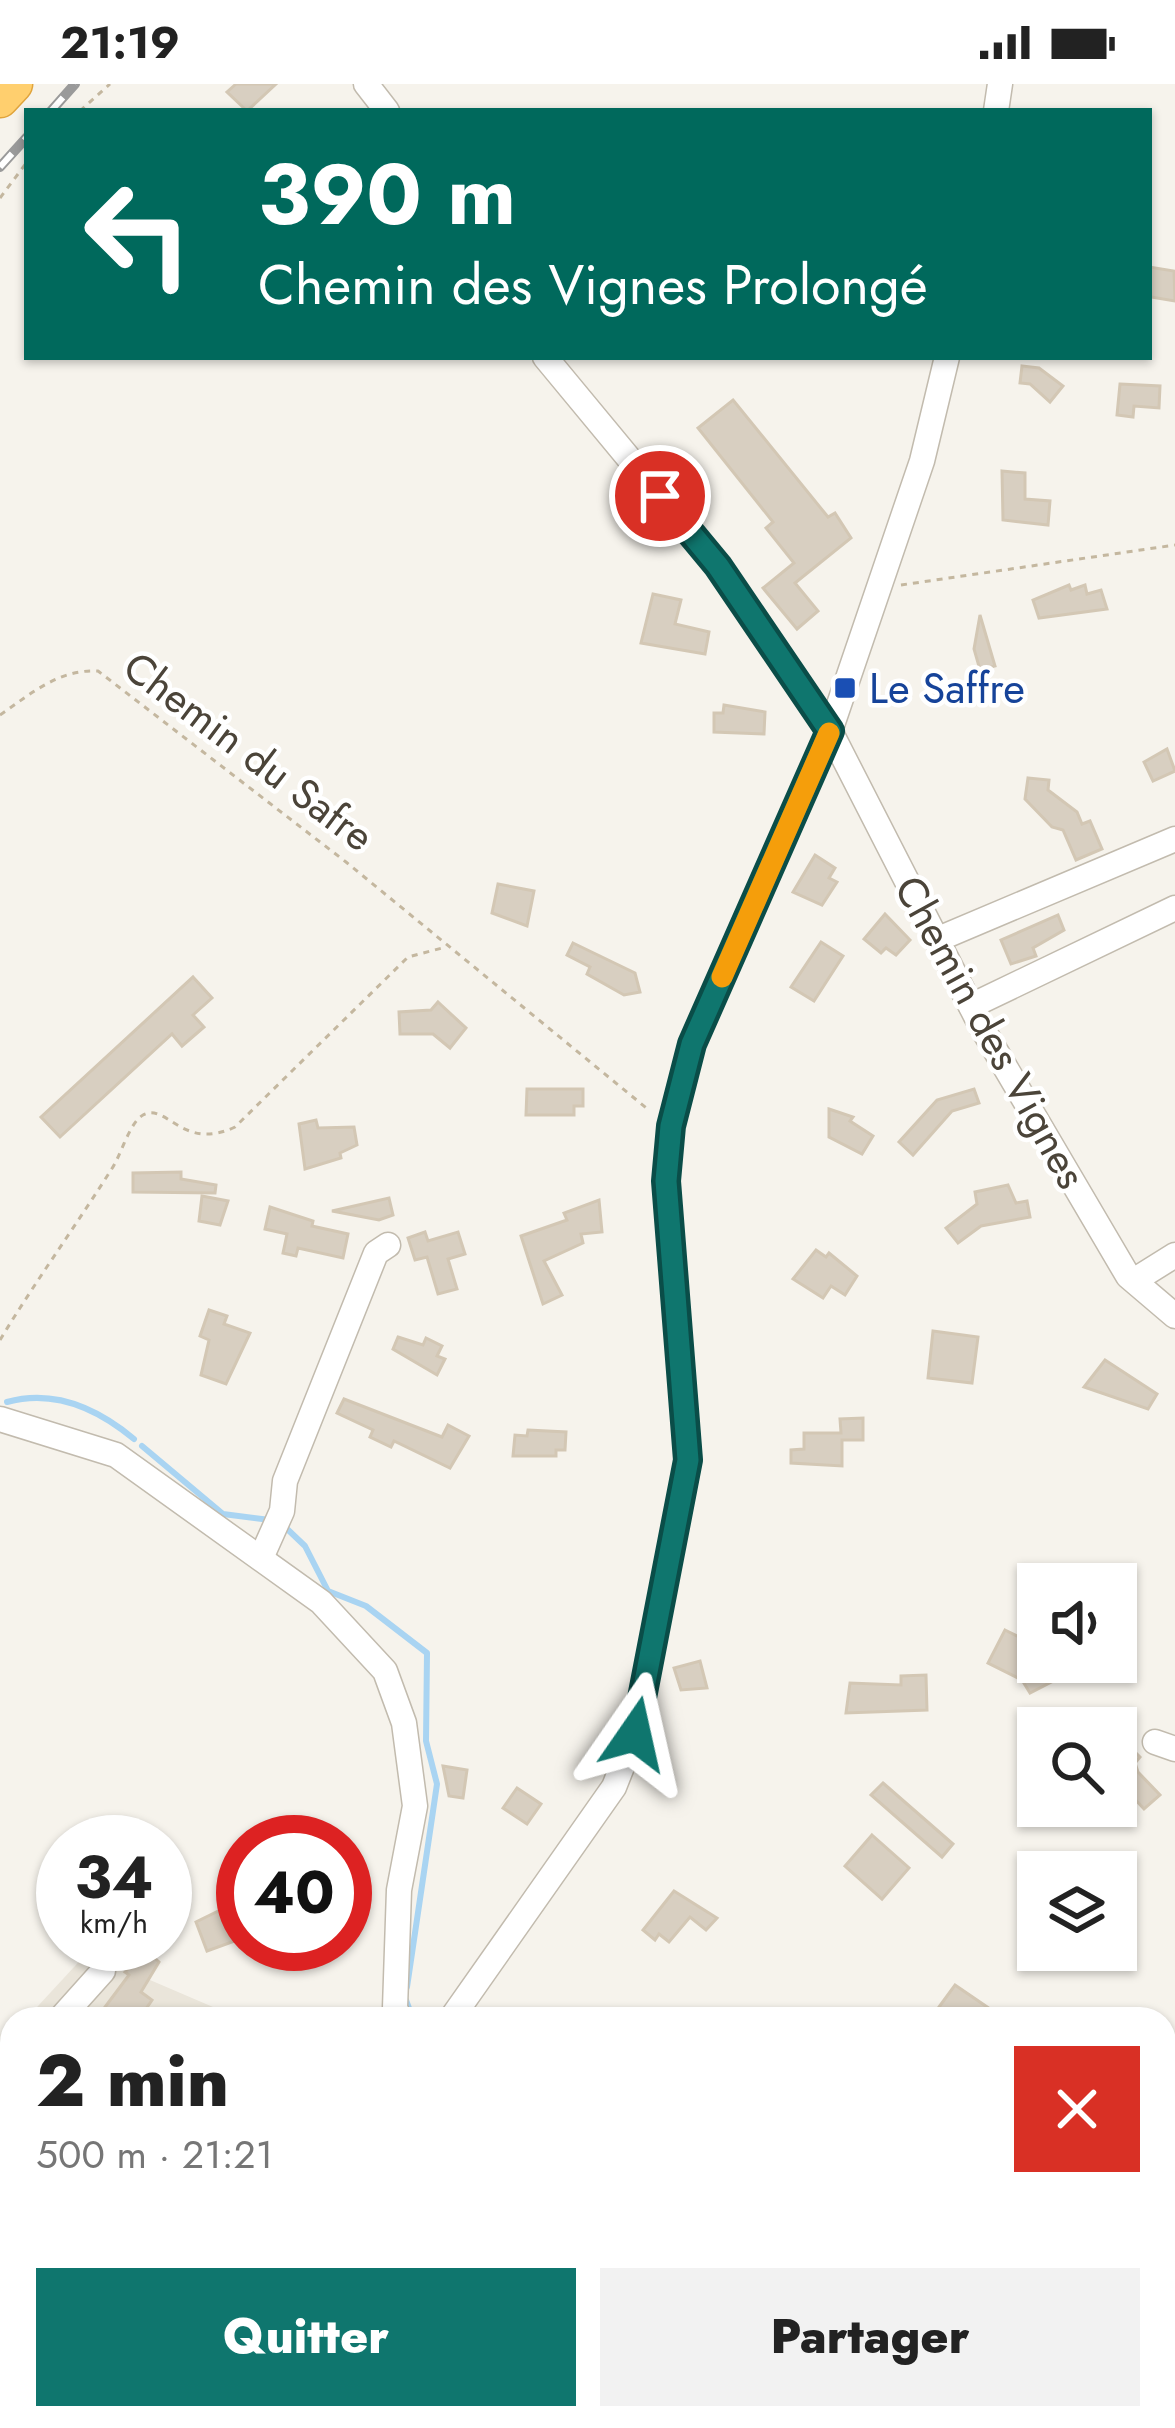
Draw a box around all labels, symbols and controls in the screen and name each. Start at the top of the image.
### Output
text: 21:19 [60,10,180,75]
text: 390 m [258,134,516,256]
icon: left [60,156,216,312]
text: Chemin des Vignes Prolongé [258,246,928,324]
pin [609,445,711,547]
icon: arrive [627,463,693,529]
street label: Chemin du Safre [111,637,387,866]
place label: Le Saffre [869,658,1025,719]
marker: Le Saffre [832,675,858,701]
street label: Chemin des Vignes [879,865,1102,1200]
map controls [1017,1563,1137,1971]
button: sound [1017,1563,1137,1683]
position arrow [572,1671,698,1797]
button: search [1017,1707,1137,1827]
speed limit sign: 40 [216,1815,372,1971]
text: 34 [74,1834,154,1921]
button: layers [1017,1851,1137,1971]
text: km/h [80,1901,148,1944]
text: 2 min [36,2029,229,2133]
button: close [1014,2046,1140,2172]
text: 500 m · 21:21 [36,2126,273,2183]
button: Quitter [36,2268,576,2406]
button: Partager [600,2268,1140,2406]

